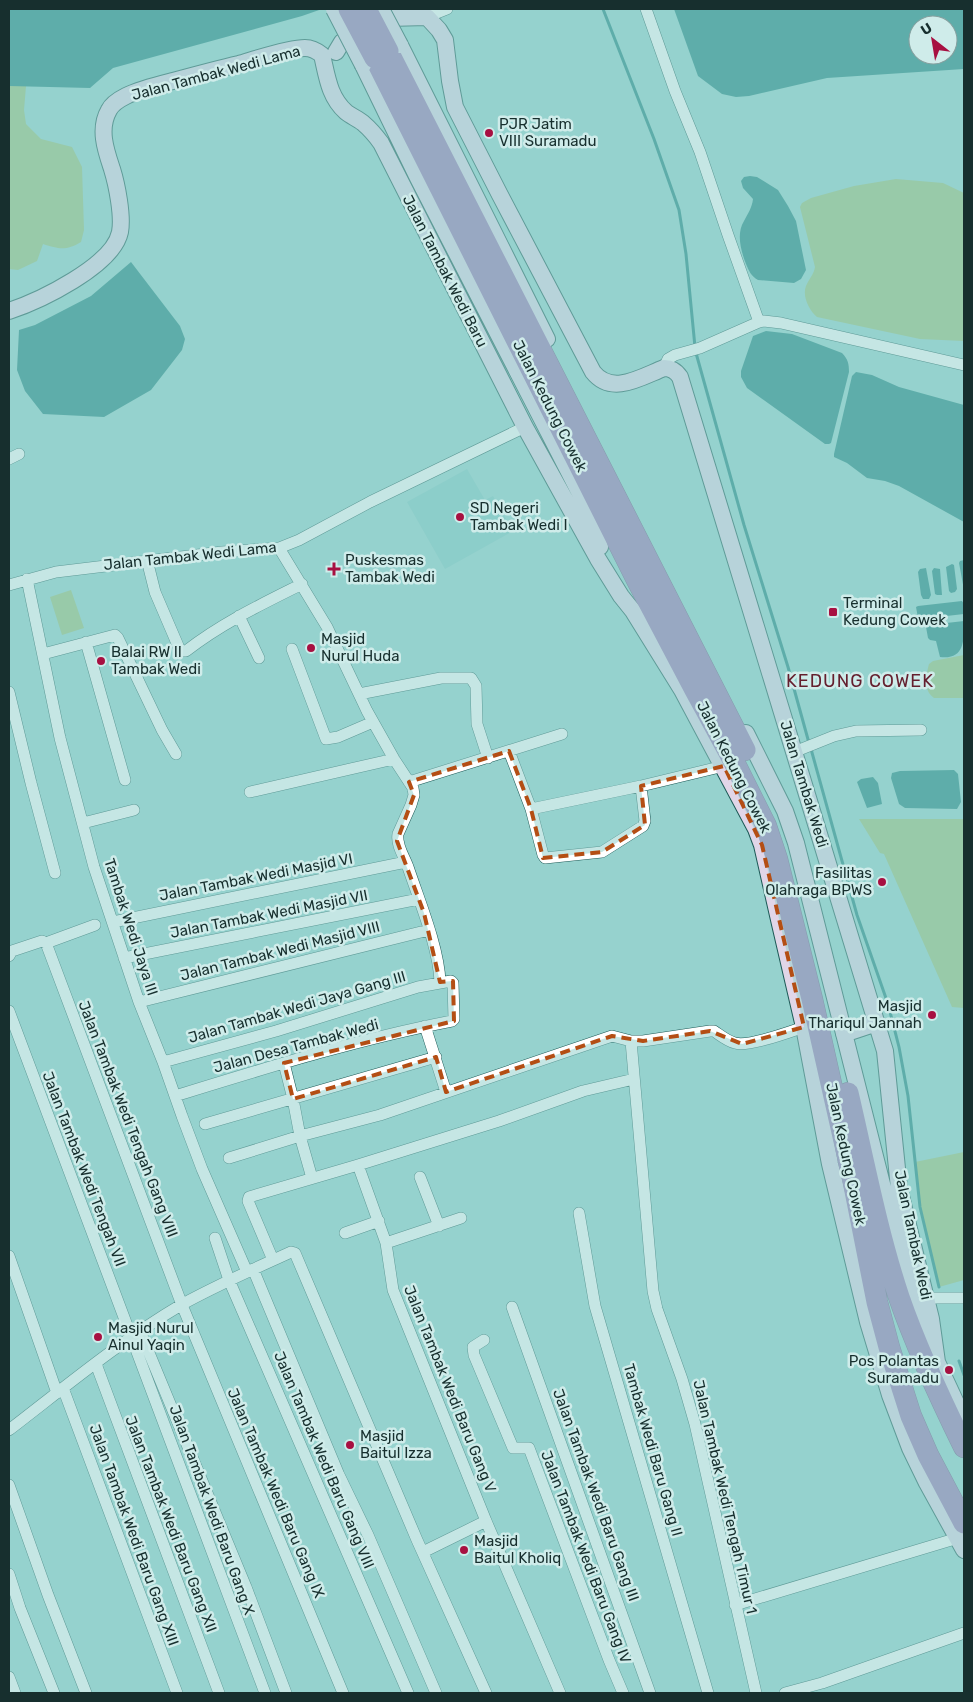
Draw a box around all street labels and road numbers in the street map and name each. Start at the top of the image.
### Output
street label: Jalan Tambak Wedi Lama [130,42,302,104]
street label: Jalan Tambak Wedi Baru [399,192,491,350]
street label: Jalan Kedung Cowek [509,337,591,475]
street label: Jalan Tambak Wedi Lama [103,538,277,574]
street label: Jalan Kedung Cowek [693,698,775,836]
street label: Jalan Tambak Wedi [776,718,832,850]
street label: Jalan Tambak Wedi Masjid VI [158,849,354,905]
street label: Tambak Wedi Jaya III [100,856,162,998]
street label: Jalan Tambak Wedi Masjid VII [169,886,369,942]
street label: Jalan Tambak Wedi Masjid VIII [178,917,382,985]
street label: Jalan Tambak Wedi Jaya Gang III [186,967,408,1047]
street label: Jalan Tambak Wedi Tengah Gang VIII [74,998,182,1240]
street label: Jalan Desa Tambak Wedi [211,1015,381,1077]
street label: Jalan Tambak Wedi Tengah VII [38,1069,130,1269]
street label: Jalan Kedung Cowek [822,1081,870,1227]
street label: Jalan Tambak Wedi [890,1169,936,1301]
street label: Jalan Tambak Wedi Baru Gang V [400,1283,500,1495]
street label: Jalan Tambak Wedi Baru Gang VIII [270,1349,378,1571]
street label: Tambak Wedi Baru Gang II [620,1362,686,1538]
street label: Jalan Tambak Wedi Tengah Timur 1 [689,1378,761,1616]
street label: Jalan Tambak Wedi Baru Gang IX [224,1385,329,1601]
street label: Jalan Tambak Wedi Baru Gang III [549,1386,643,1604]
street label: Jalan Tambak Wedi Baru Gang X [166,1403,259,1618]
street label: Jalan Tambak Wedi Baru Gang XII [121,1413,221,1635]
street label: Jalan Tambak Wedi Baru Gang XIII [85,1422,183,1648]
street label: Jalan Tambak Wedi Baru Gang IV [537,1448,635,1666]

